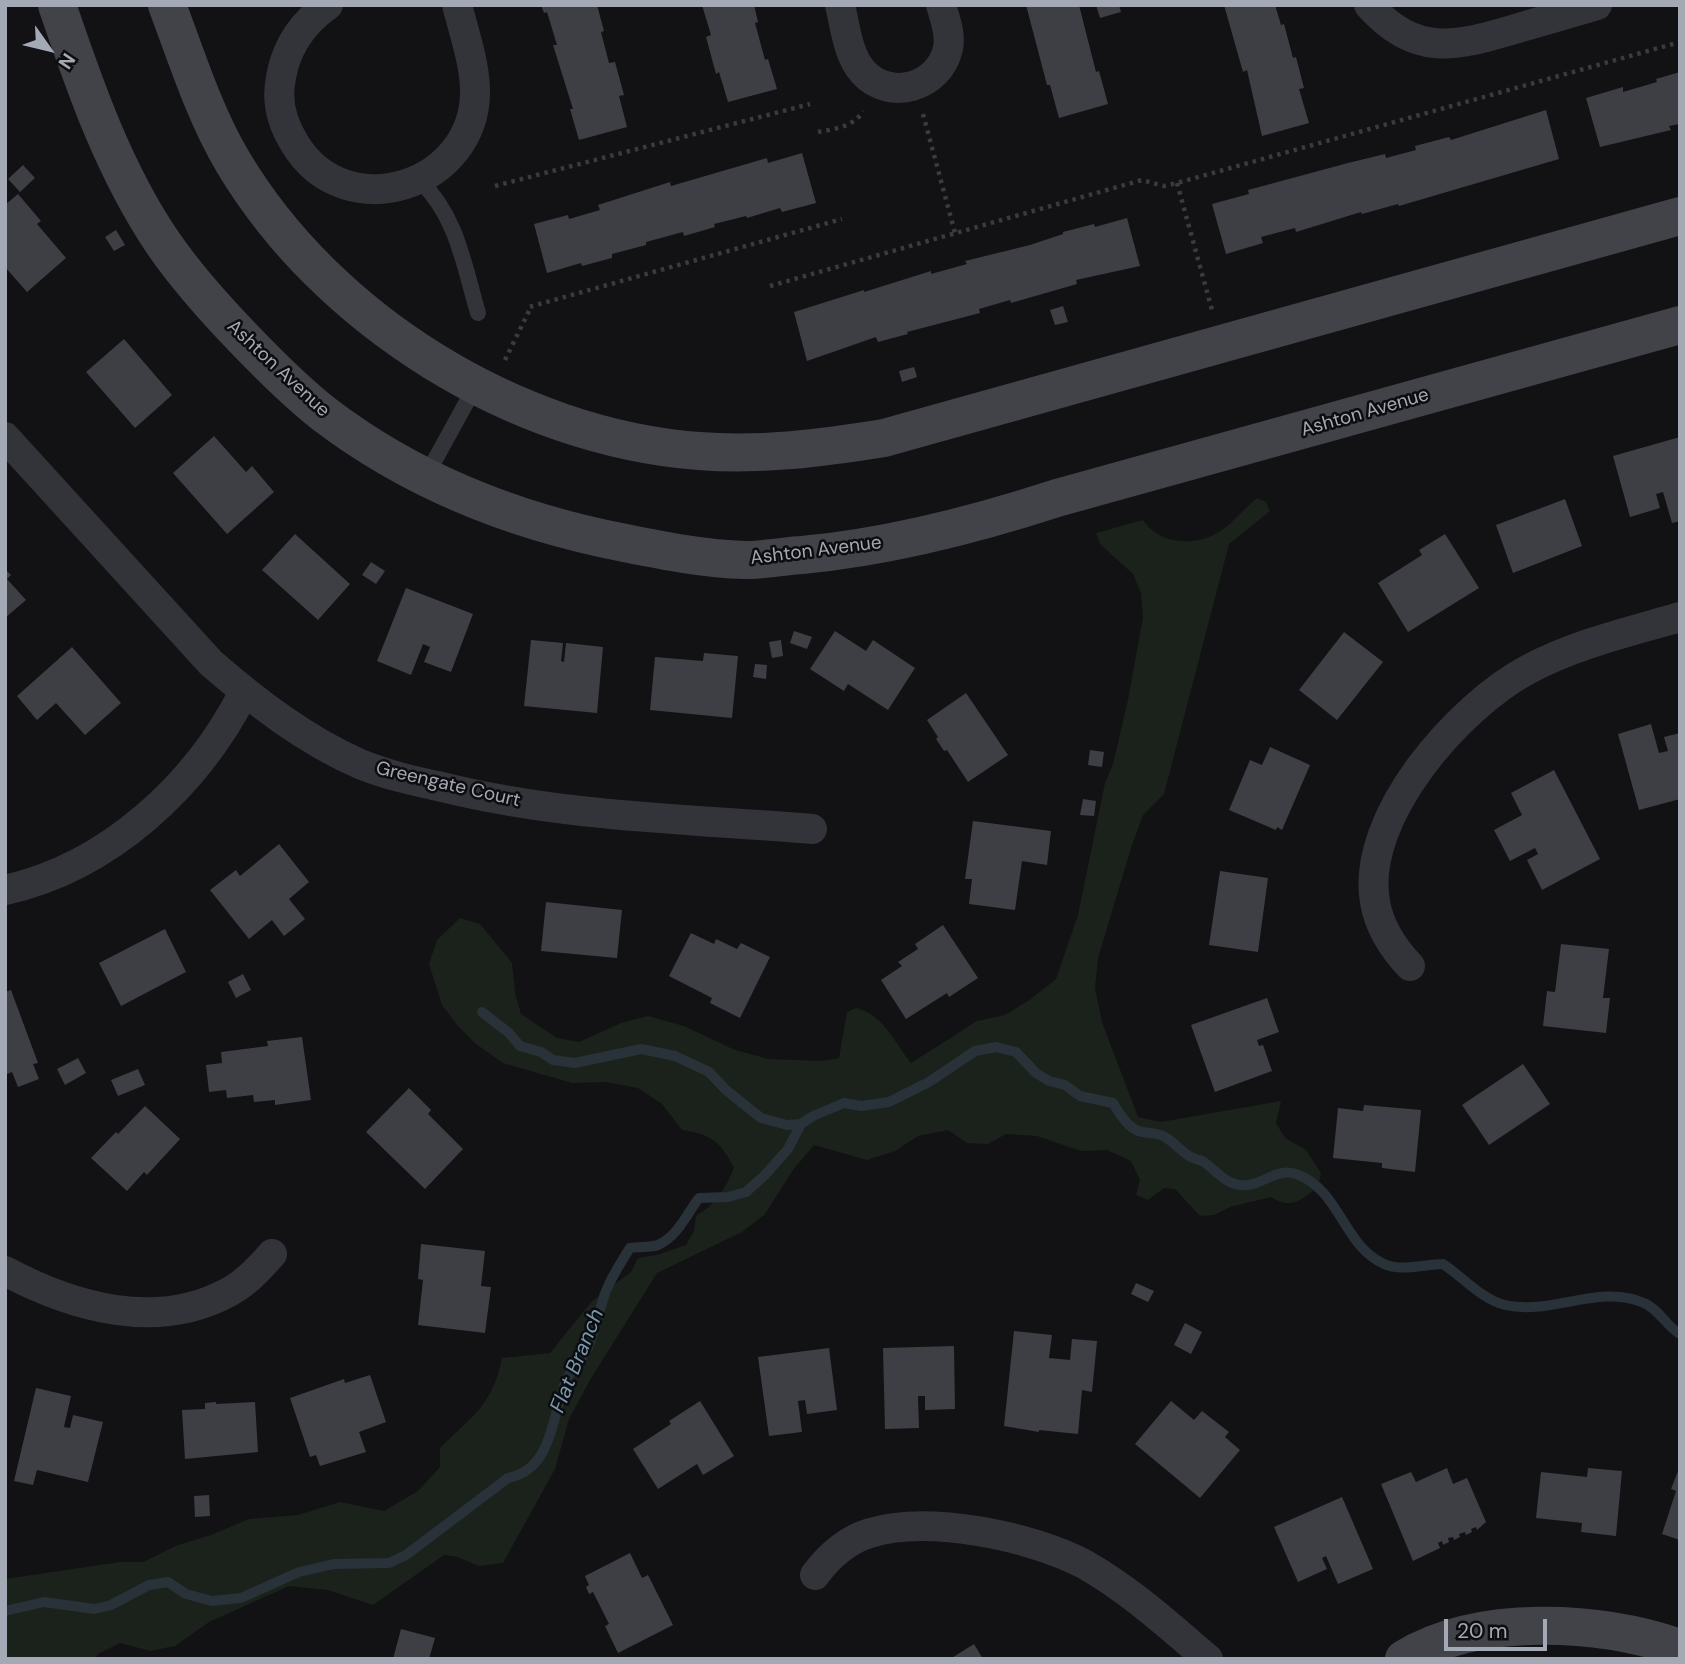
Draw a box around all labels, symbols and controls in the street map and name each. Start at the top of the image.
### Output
north arrow [14,14,84,84]
text: N [53,48,81,74]
street label: Ashton Avenue [222,316,334,422]
street label: Ashton Avenue [1298,384,1432,442]
street label: Ashton Avenue [749,532,883,570]
street label: Greengate Court [374,757,522,813]
water label: Flat Branch [546,1305,610,1417]
scale bar [1447,1604,1550,1648]
text: 20 m [1457,1617,1508,1645]

